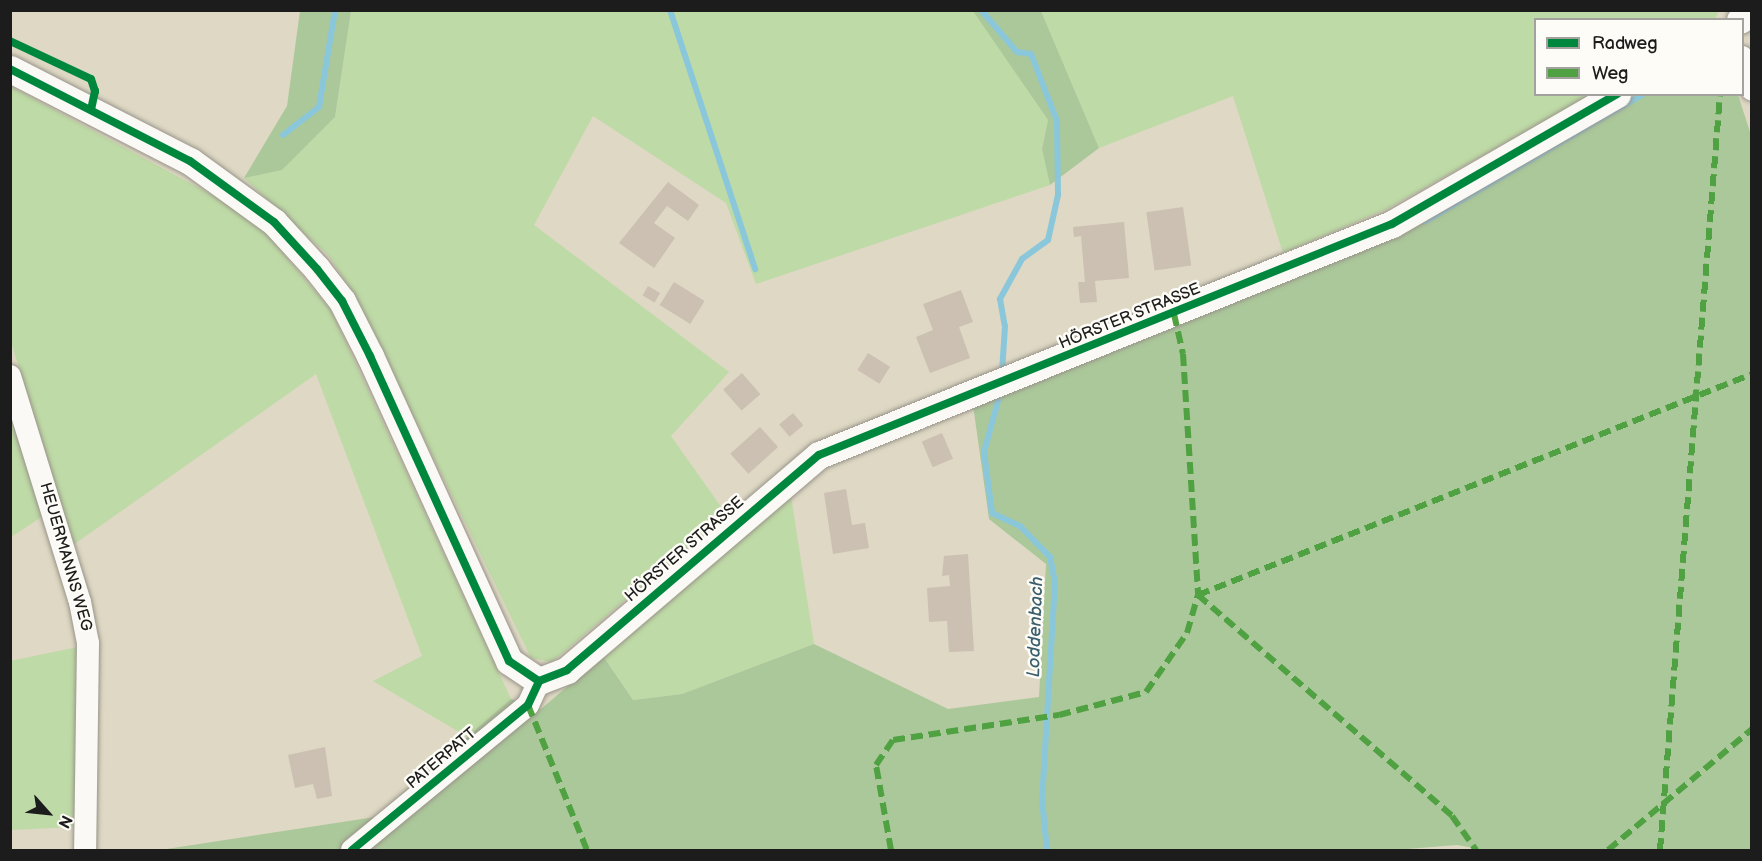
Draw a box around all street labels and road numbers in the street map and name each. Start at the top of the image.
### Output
street label: HÖRSTER STRASSE [1056,280,1204,354]
street label: HEUERMANNS WEG [34,480,96,634]
street label: HÖRSTER STRASSE [622,493,748,607]
street label: PATERPATT [403,724,481,794]

